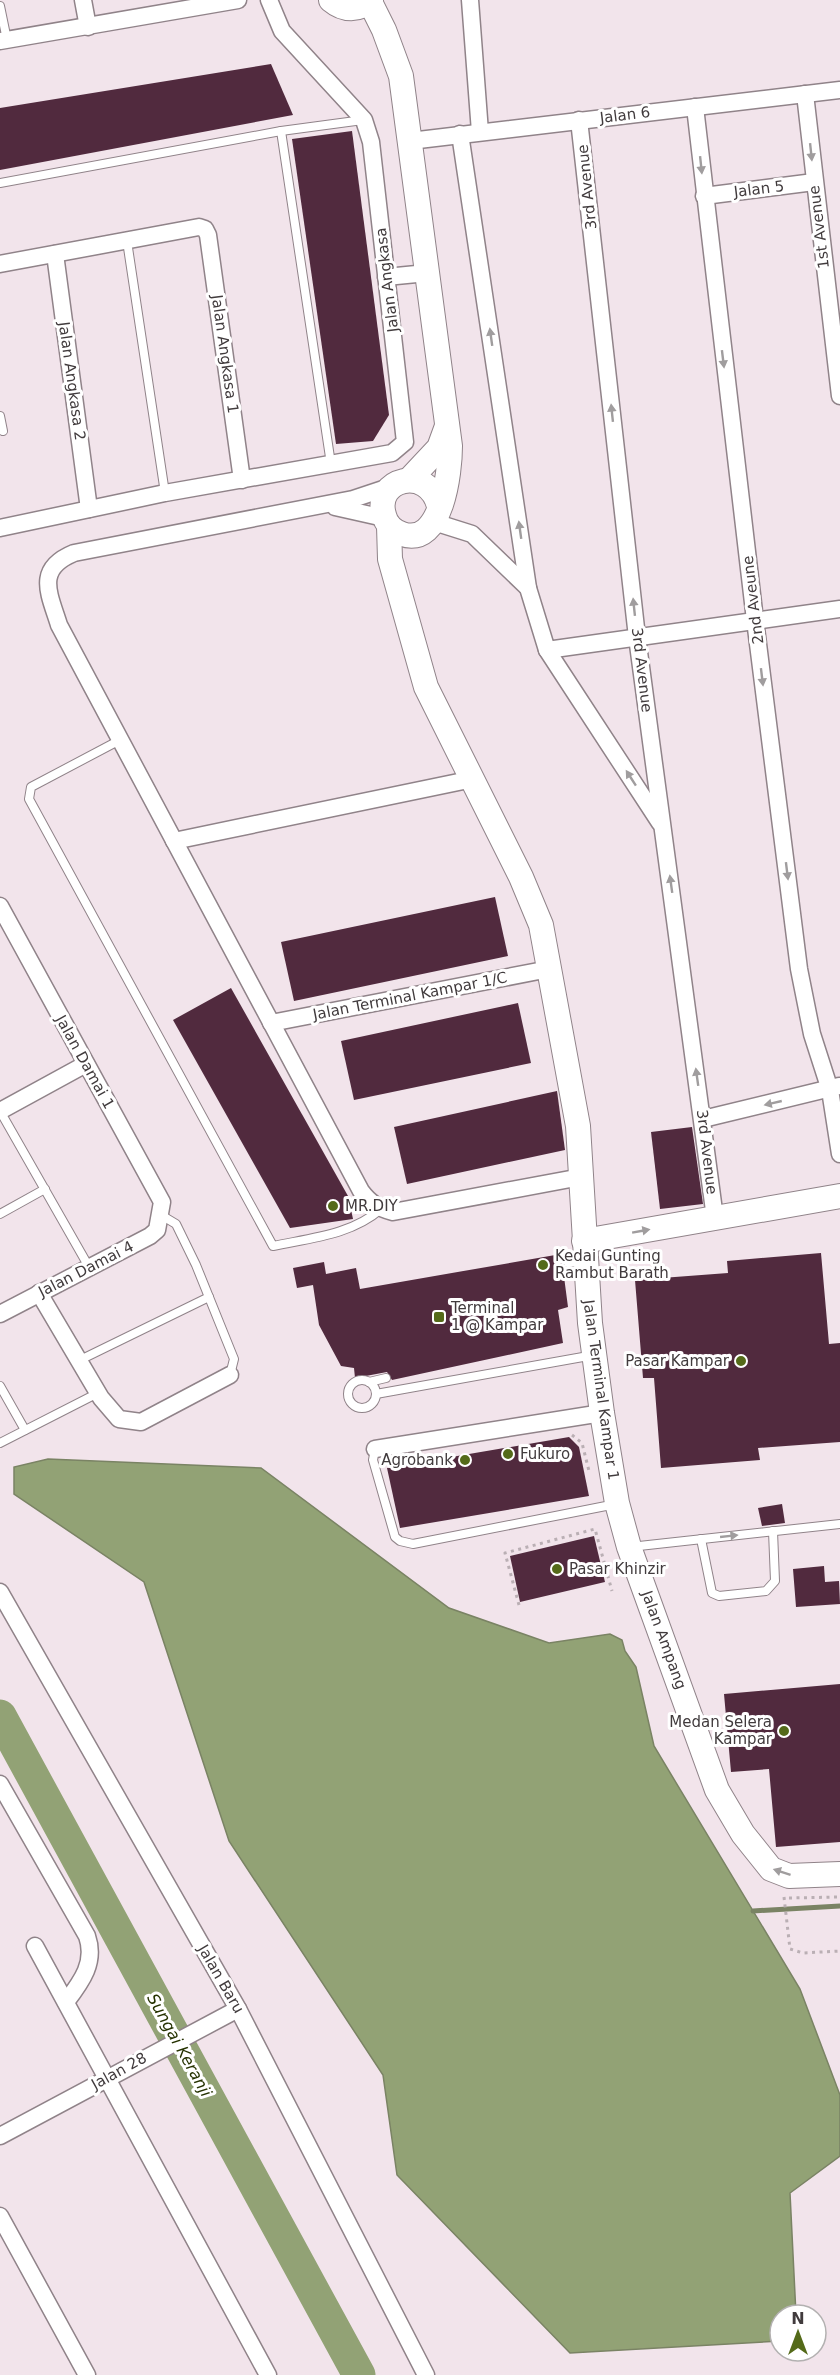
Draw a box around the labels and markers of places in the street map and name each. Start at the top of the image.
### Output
place label: MR.DIY [345,1197,399,1215]
marker: MR.DIY [326,1199,340,1213]
place label: Kedai Gunting Rambut Barath [555,1247,669,1282]
marker: Kedai Gunting Rambut Barath [536,1258,550,1272]
place label: Terminal 1 @ Kampar [450,1299,544,1334]
marker: Terminal 1 @ Kampar [432,1310,446,1324]
place label: Pasar Kampar [625,1352,730,1370]
marker: Pasar Kampar [734,1354,748,1368]
place label: Fukuro [520,1445,570,1463]
marker: Fukuro [501,1447,515,1461]
place label: Agrobank [381,1451,453,1469]
marker: Agrobank [458,1453,472,1467]
place label: Pasar Khinzir [569,1560,667,1578]
marker: Pasar Khinzir [550,1562,564,1576]
place label: Medan Selera Kampar [669,1713,773,1748]
marker: Medan Selera Kampar [777,1724,791,1738]

